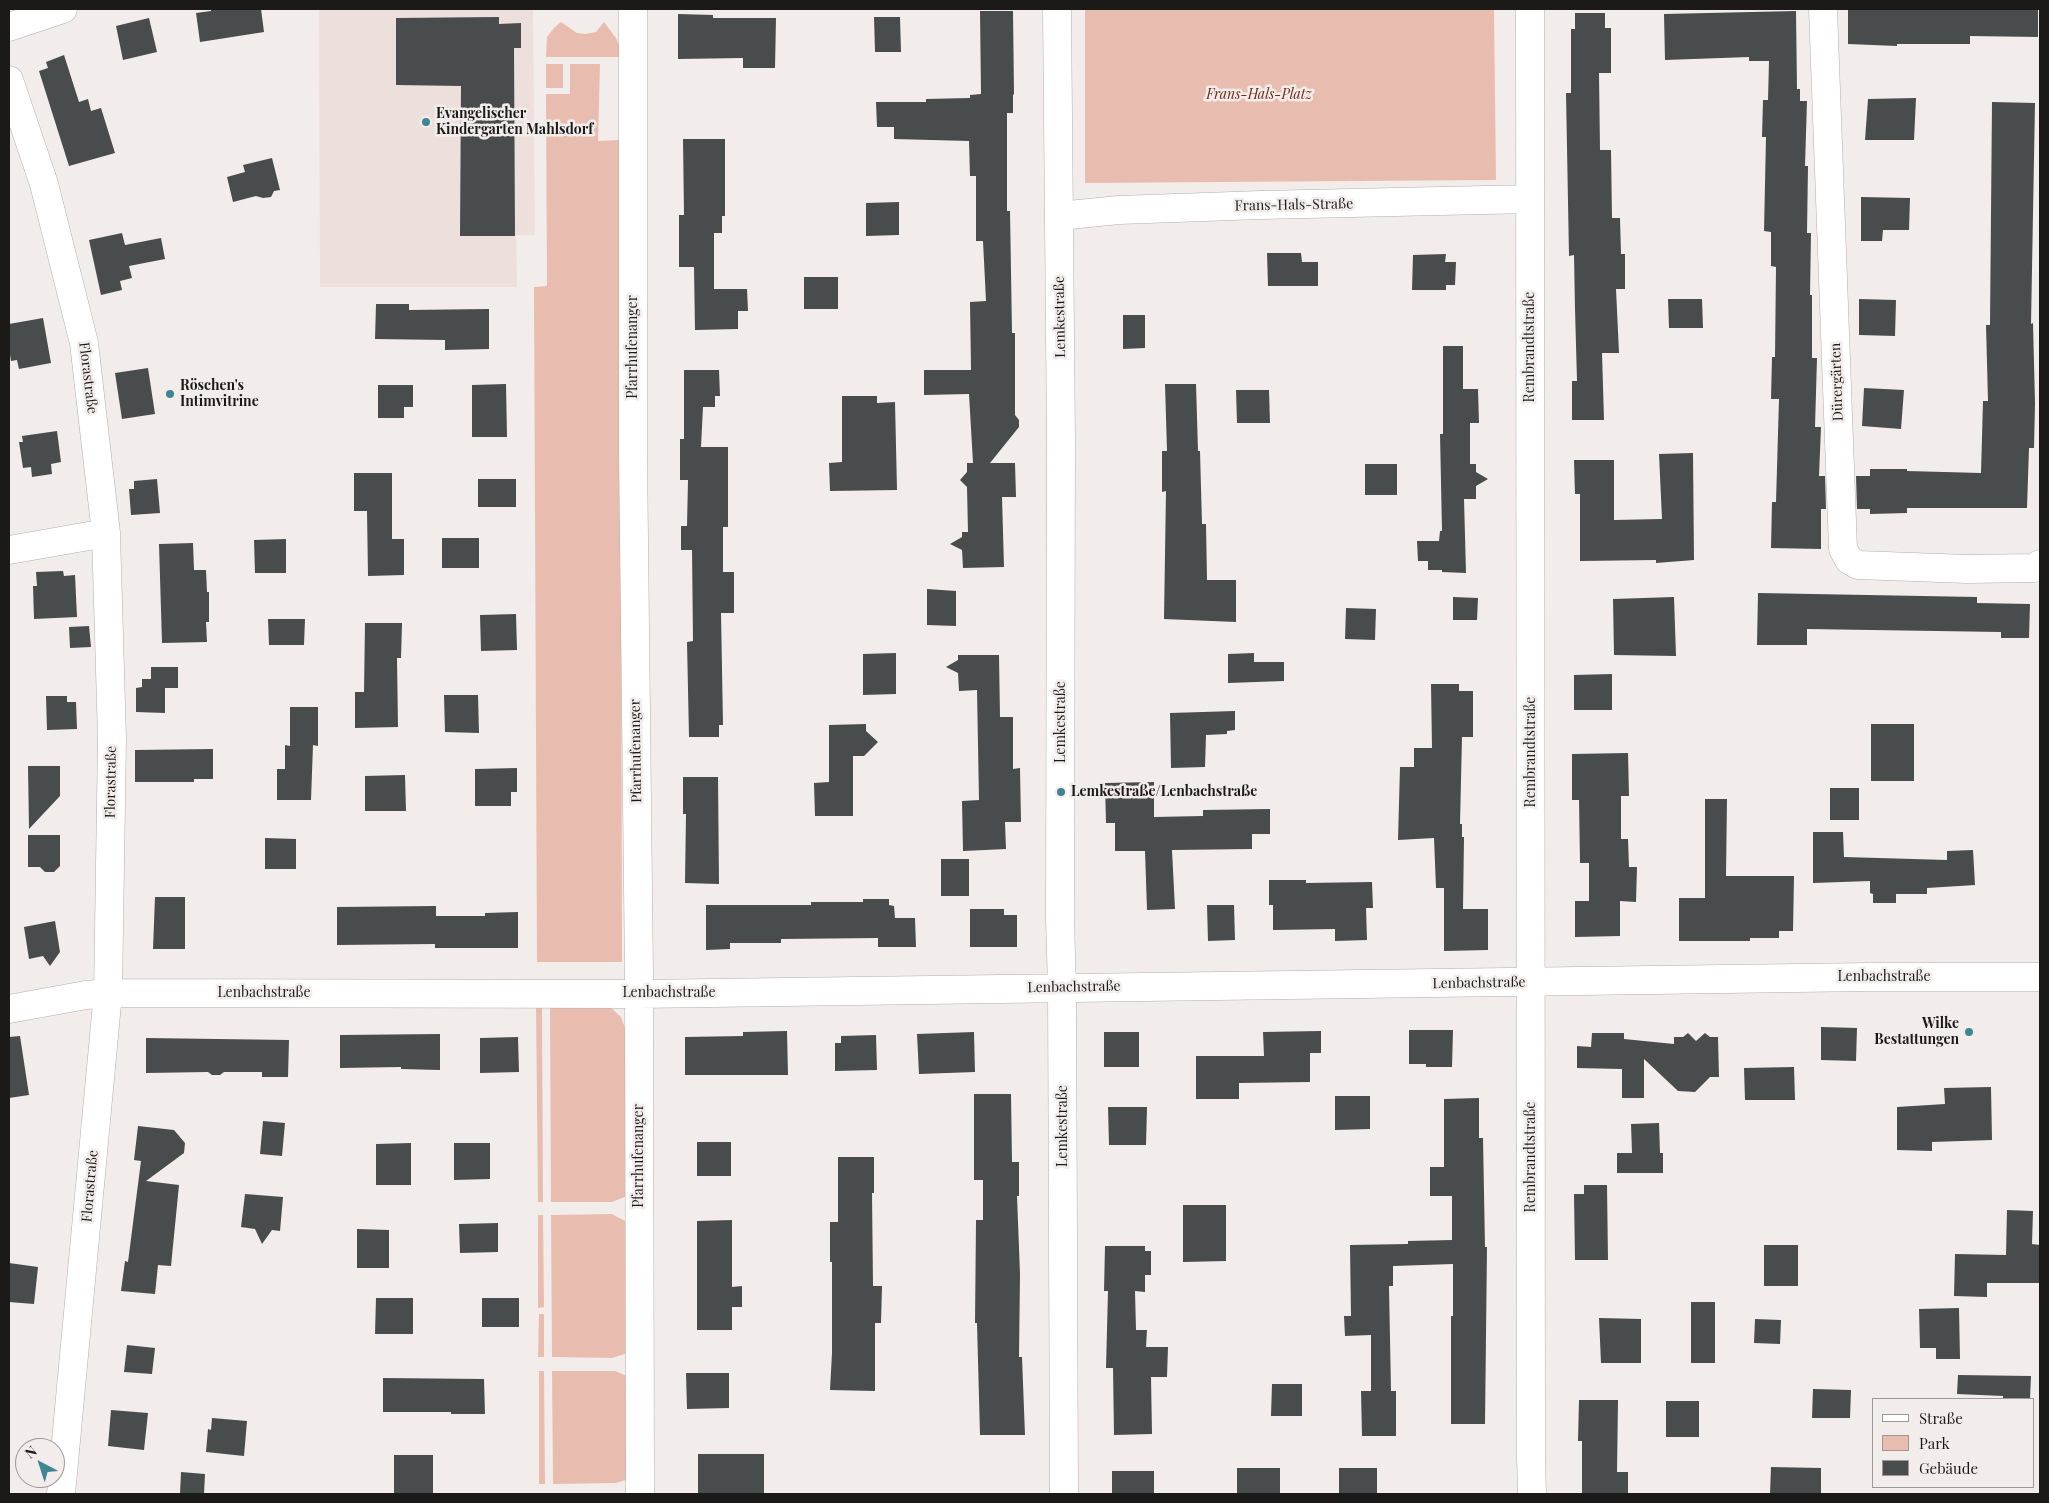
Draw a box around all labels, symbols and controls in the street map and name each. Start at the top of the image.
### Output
park label: Frans-Hals-Platz [1206,87,1312,103]
place label: Evangelischer Kindergarten Mahlsdorf [436,106,593,138]
marker: Evangelischer Kindergarten Mahlsdorf [420,116,432,128]
street label: Frans-Hals-Straße [1235,196,1353,214]
street label: Lemkestraße [1051,276,1069,358]
street label: Rembrandtstraße [1522,292,1538,402]
street label: Pfarrhufenanger [625,295,641,399]
street label: Florastraße [75,341,101,415]
street label: Dürergärten [1827,343,1847,421]
place label: Röschen's Intimvitrine [180,378,259,411]
marker: Röschen's Intimvitrine [164,388,176,400]
street label: Lemkestraße [1053,681,1069,763]
street label: Rembrandtstraße [1523,697,1539,807]
street label: Pfarrhufenanger [627,699,645,803]
street label: Florastraße [102,746,120,818]
place label: Lemkestraße/Lenbachstraße [1071,784,1257,800]
marker: Lemkestraße/Lenbachstraße [1055,786,1067,798]
street label: Lenbachstraße [1837,969,1931,985]
street label: Lenbachstraße [1432,974,1526,992]
street label: Lenbachstraße [1027,978,1121,996]
street label: Lenbachstraße [217,985,311,1001]
street label: Lenbachstraße [622,985,716,1001]
place label: Wilke Bestattungen [1874,1016,1959,1048]
marker: Wilke Bestattungen [1963,1026,1975,1038]
street label: Lemkestraße [1055,1085,1071,1167]
street label: Rembrandtstraße [1523,1102,1539,1212]
street label: Pfarrhufenanger [631,1104,647,1208]
street label: Florastraße [78,1149,102,1223]
legend [1872,1398,2034,1488]
text: Straße [1919,1408,1963,1428]
text: Park [1919,1433,1950,1453]
north arrow [15,1438,65,1488]
text: N [21,1441,41,1462]
text: Gebäude [1919,1458,1978,1478]

